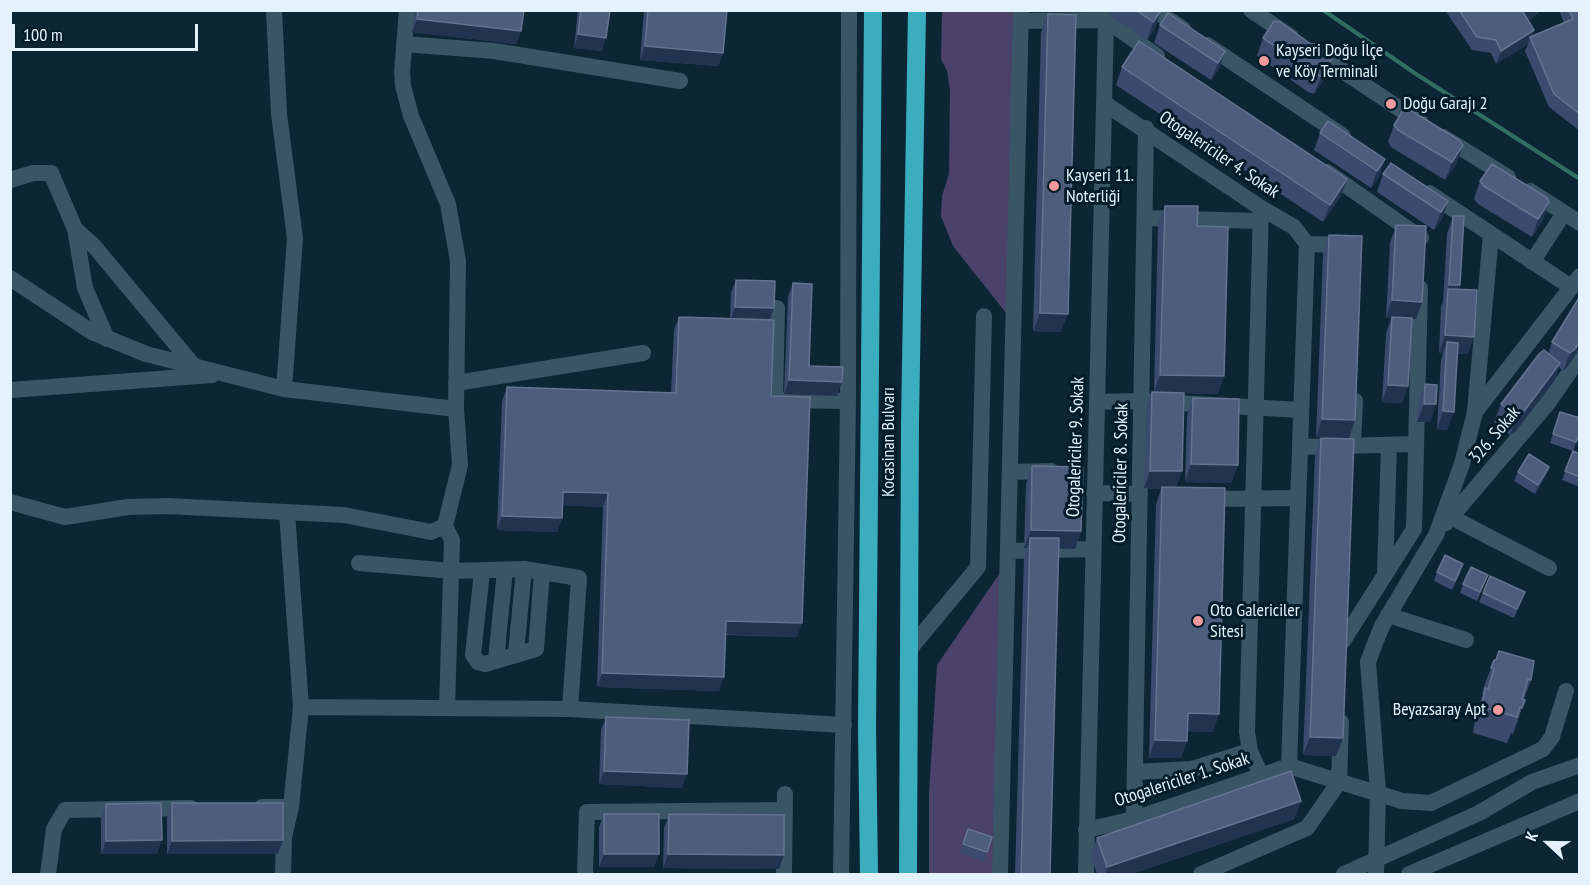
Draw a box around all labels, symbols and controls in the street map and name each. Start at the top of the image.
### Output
scale bar [15,12,201,50]
text: 100 m [23,23,63,46]
place label: Kayseri Doğu İlçe ve Köy Terminali [1276,40,1383,82]
marker: Kayseri Doğu İlçe ve Köy Terminali [1257,54,1271,68]
place label: Doğu Garajı 2 [1403,93,1488,115]
marker: Doğu Garajı 2 [1384,97,1398,111]
street label: Otogalericiler 4. Sokak [1155,107,1283,203]
place label: Kayseri 11. Noterliği [1066,165,1134,207]
marker: Kayseri 11. Noterliği [1047,179,1061,193]
street label: Otogalericiler 9. Sokak [1063,376,1089,518]
street label: Kocasinan Bulvarı [878,387,900,497]
street label: 326. Sokak [1465,402,1525,468]
street label: Otogalericiler 8. Sokak [1109,403,1133,543]
place label: Oto Galericiler Sitesi [1210,600,1300,642]
marker: Oto Galericiler Sitesi [1191,614,1205,628]
place label: Beyazsaray Apt [1393,699,1486,721]
marker: Beyazsaray Apt [1491,703,1505,717]
street label: Otogalericiler 1. Sokak [1112,748,1252,812]
north arrow [1518,813,1578,873]
text: K [1520,829,1542,844]

